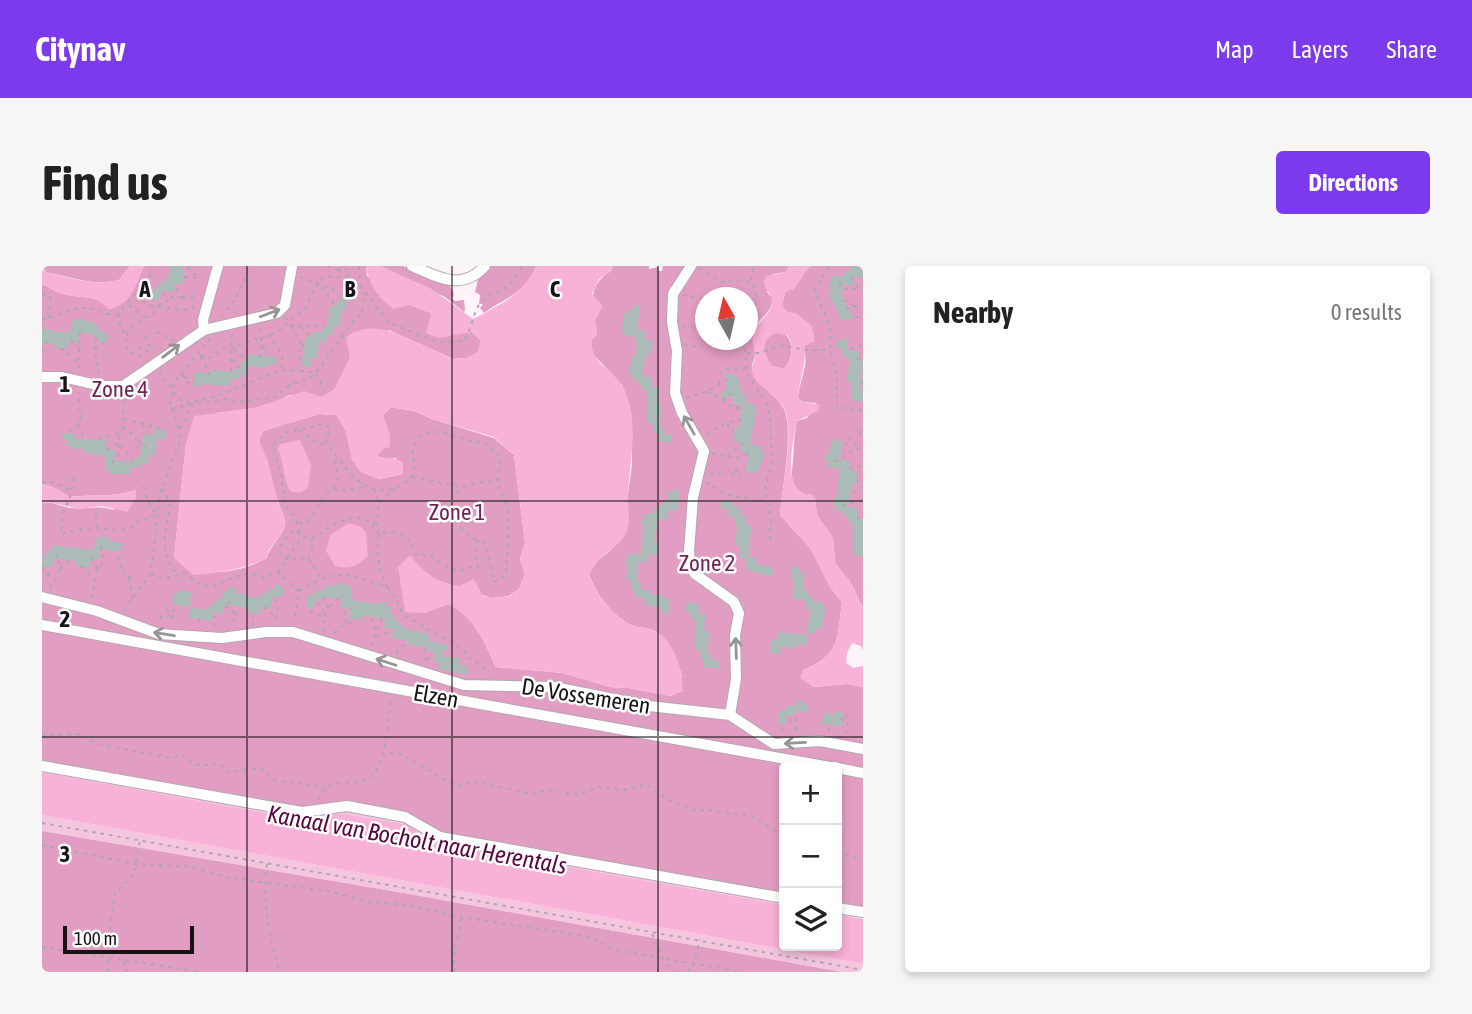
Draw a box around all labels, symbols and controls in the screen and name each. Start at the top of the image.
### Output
text: Citynav [35,30,126,68]
text: Map [1215,36,1254,63]
text: Layers [1292,36,1348,63]
text: Share [1386,36,1437,63]
button: Directions [1276,151,1430,214]
text: Find us [42,154,168,210]
text: A [138,276,151,302]
text: B [345,276,356,302]
text: C [550,276,561,302]
north arrow [695,287,758,350]
text: Nearby [933,295,1013,329]
text: 0 results [1331,299,1402,325]
one-way arrow [259,306,281,318]
one-way arrow [161,344,180,358]
text: 1 [60,371,71,397]
park label: Zone 4 [92,376,148,402]
one-way arrow [682,415,696,435]
park label: Zone 1 [429,499,485,525]
park label: Zone 2 [679,550,735,576]
text: 2 [60,606,70,632]
one-way arrow [153,627,176,640]
one-way arrow [729,637,742,660]
one-way arrow [376,655,398,667]
street label: De Vossemeren [520,673,652,719]
street label: Elzen [411,679,461,713]
one-way arrow [784,736,807,749]
map controls [779,762,842,951]
button: + [779,762,842,825]
water label: Kanaal van Bocholt naar Herentals [265,800,569,879]
button: − [779,825,842,888]
text: 3 [60,841,70,867]
button: layers [779,888,842,951]
scale bar [63,923,194,955]
text: 100 m [74,927,117,949]

